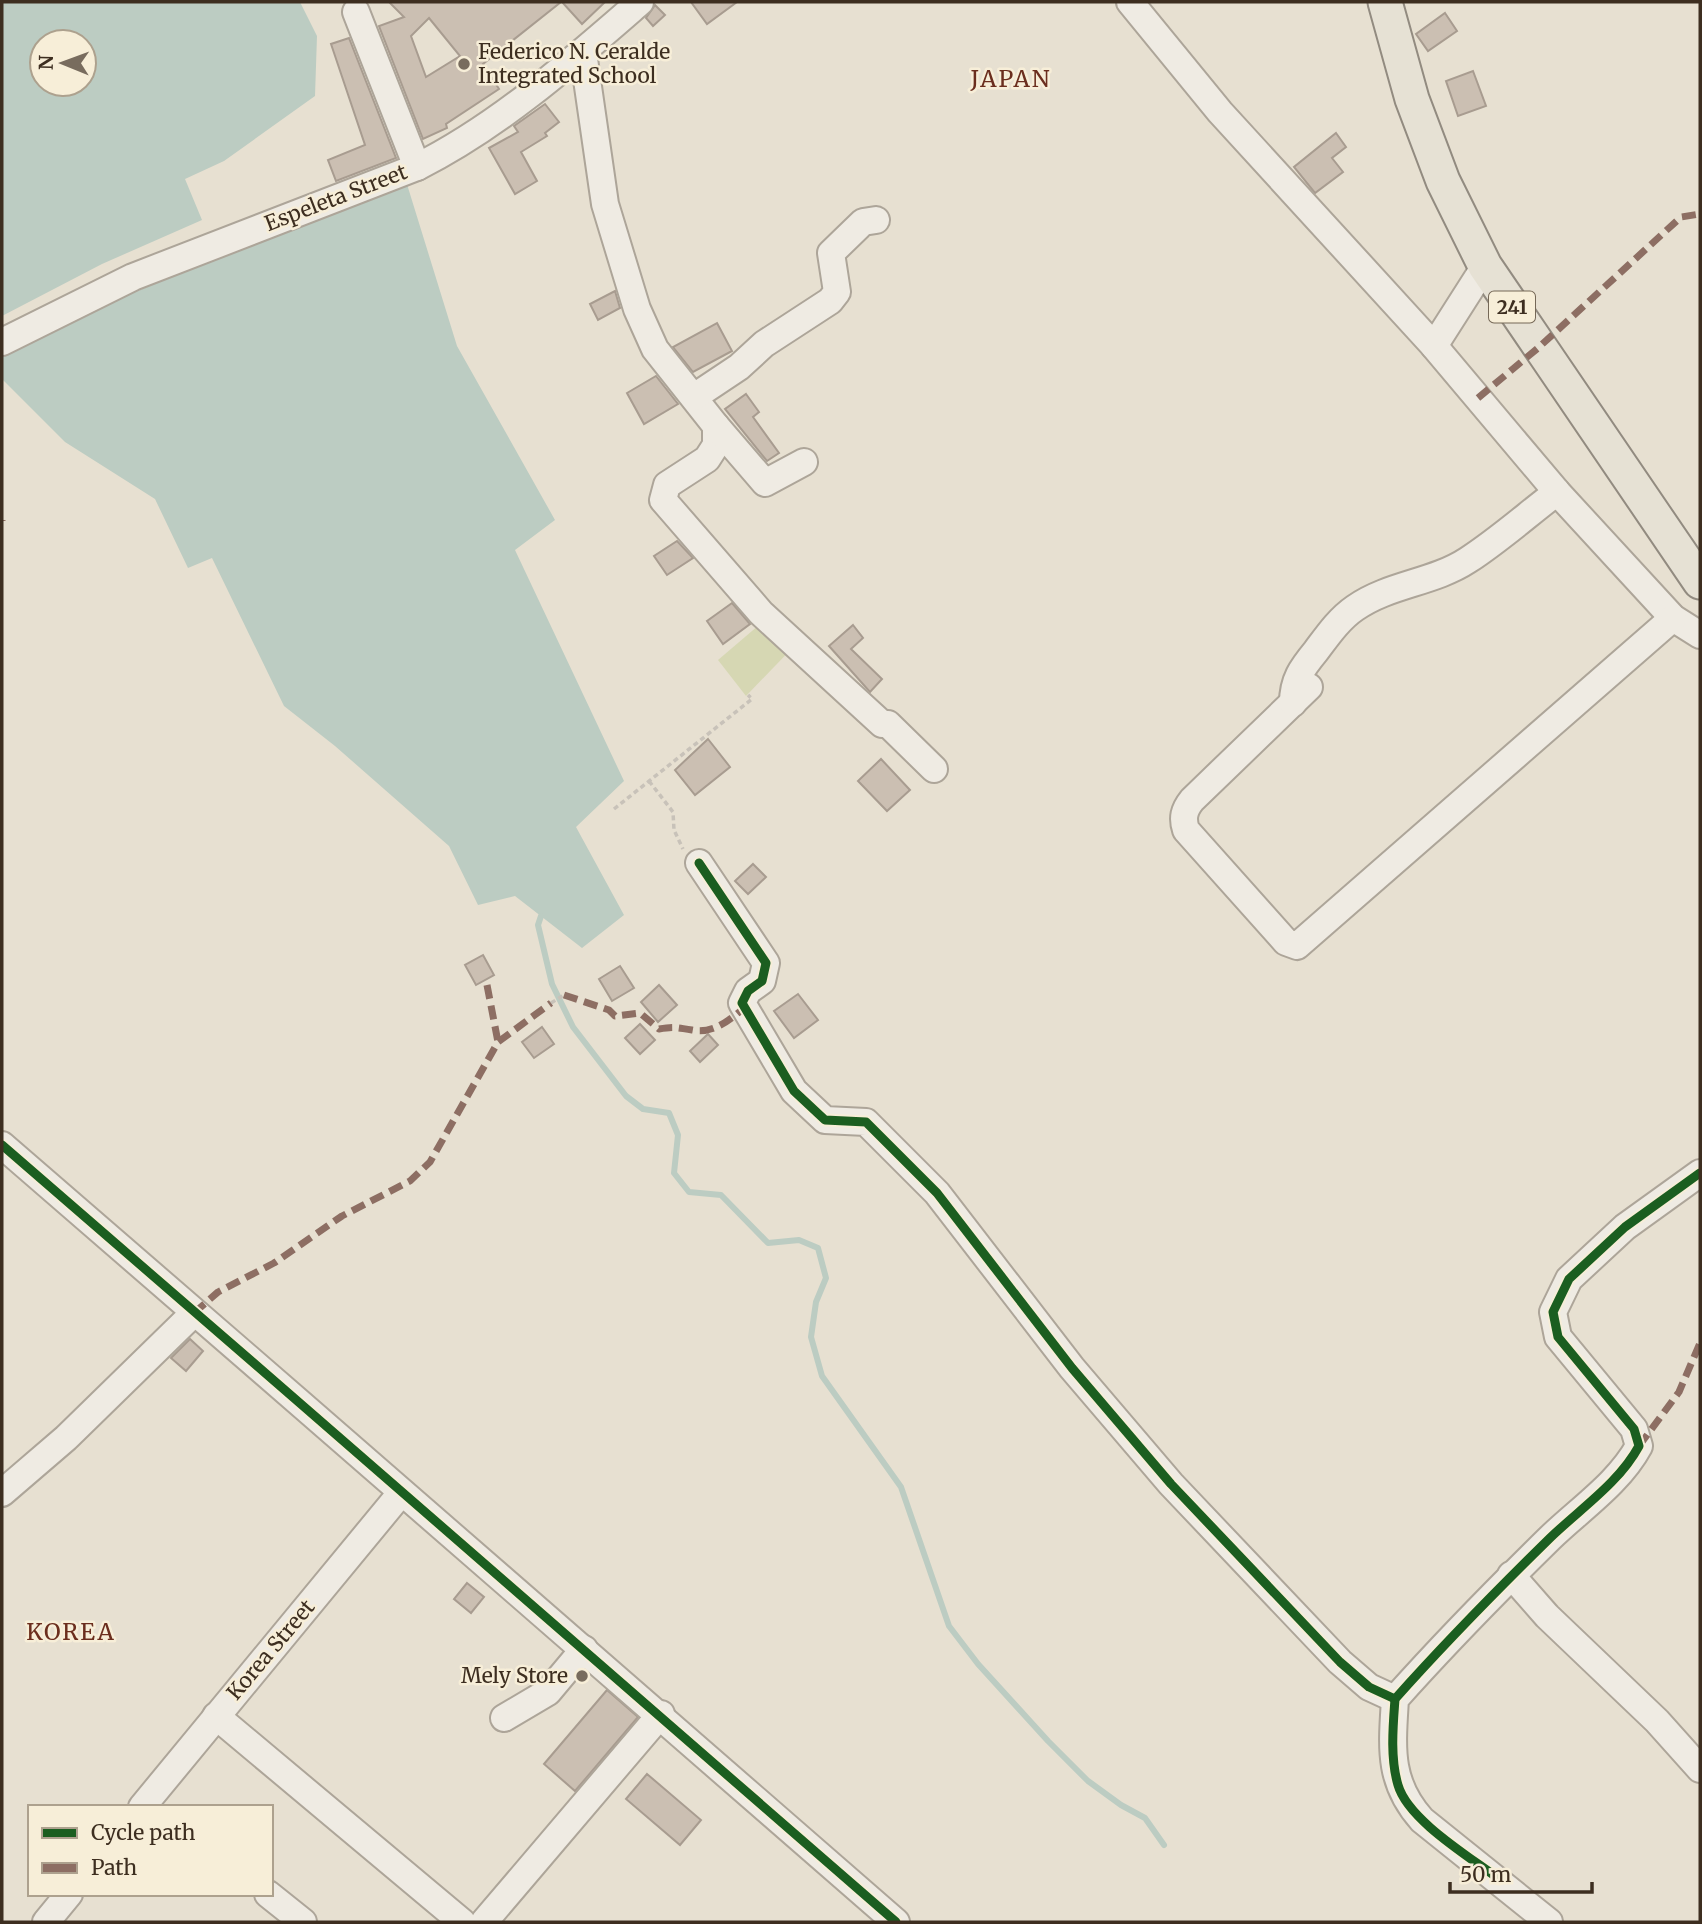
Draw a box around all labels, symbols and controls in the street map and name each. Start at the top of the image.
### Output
north arrow [28,28,98,98]
place label: Federico N. Ceralde Integrated School [478,38,670,89]
text: N [34,55,58,70]
marker: Federico N. Ceralde Integrated School [456,56,472,72]
district label: JAPAN [969,64,1052,93]
street label: Espeleta Street [261,158,411,237]
road number: 241 [1489,292,1535,322]
street label: Korea Street [221,1594,320,1705]
district label: KOREA [26,1617,116,1646]
place label: Mely Store [461,1662,568,1689]
marker: Mely Store [574,1668,590,1684]
legend [28,1805,273,1896]
text: Cycle path [91,1819,195,1846]
scale bar [1450,1850,1592,1894]
text: Path [91,1854,137,1881]
text: 50 m [1460,1861,1511,1888]

